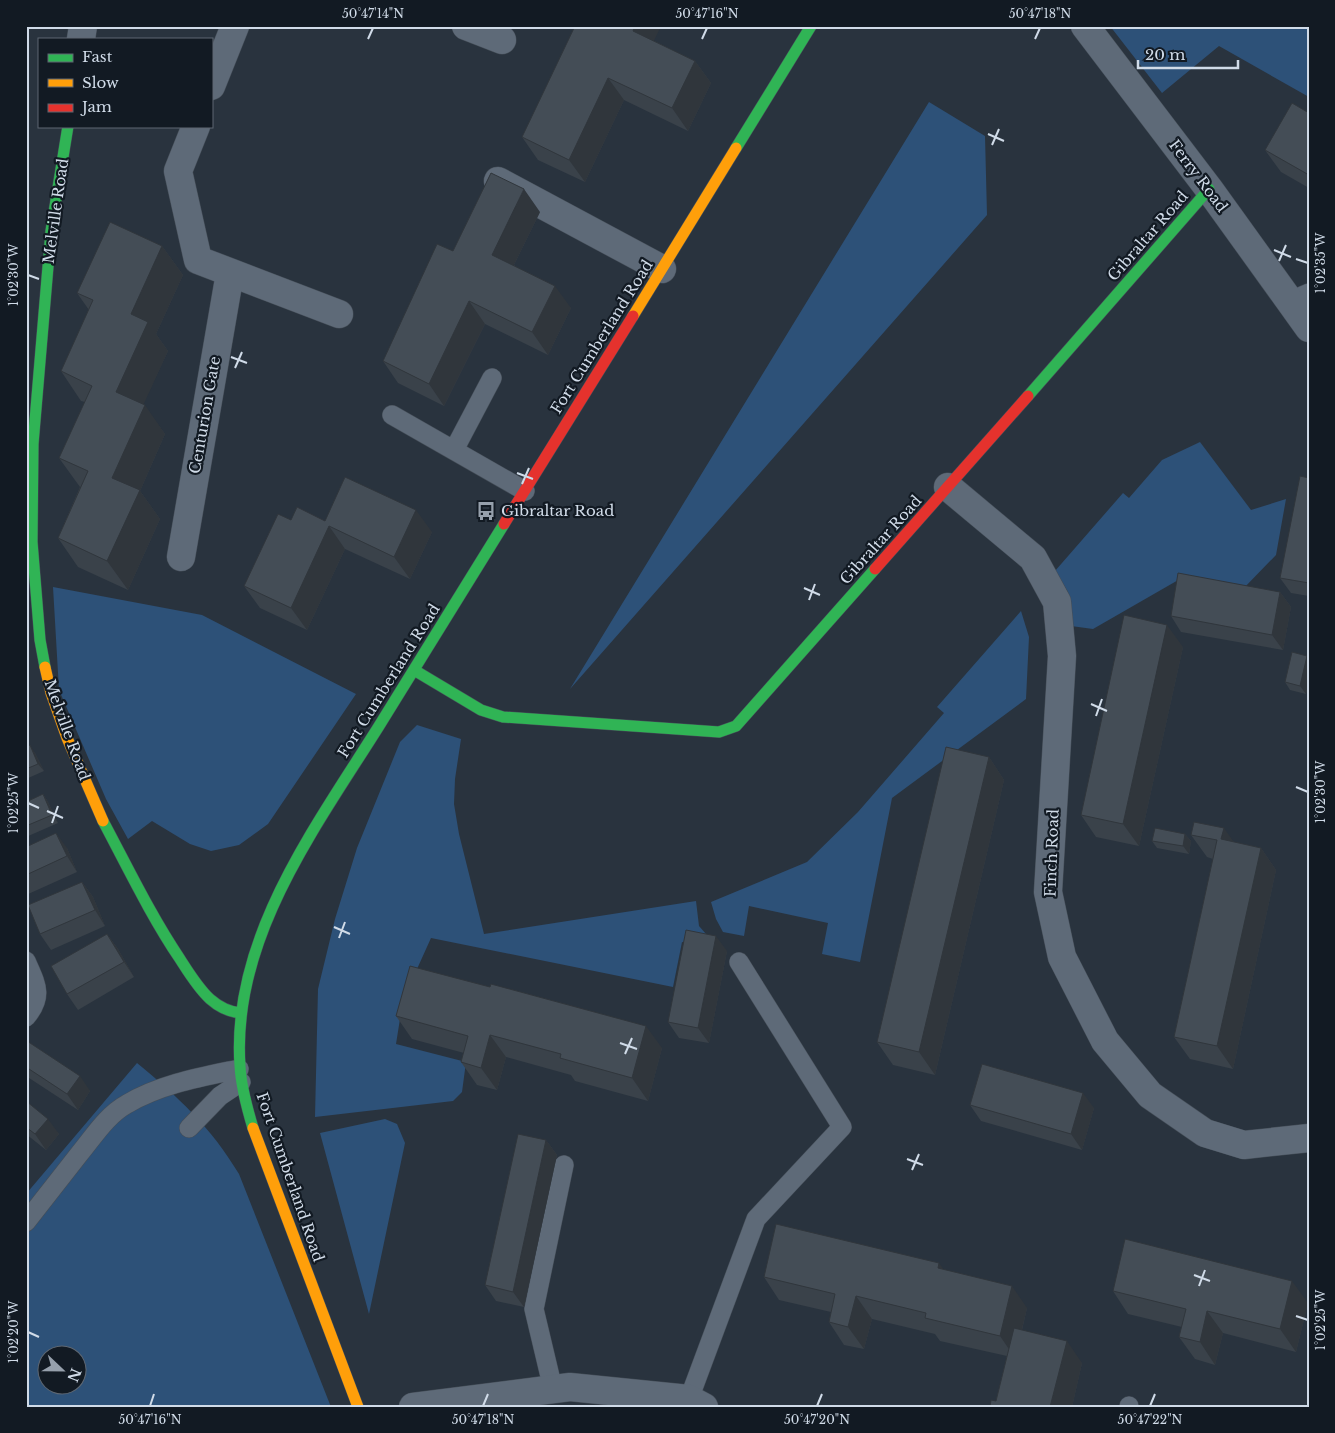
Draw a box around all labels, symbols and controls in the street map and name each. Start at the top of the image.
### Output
text: 50°47'14"N [342,6,404,21]
text: 50°47'16"N [675,6,739,21]
text: 50°47'18"N [1009,6,1071,21]
legend [38,38,212,128]
scale bar [1138,38,1238,70]
text: 20 m [1145,45,1185,64]
text: Fast [82,47,113,66]
text: Slow [82,73,119,92]
text: Jam [80,97,112,116]
street label: Ferry Road [1165,136,1232,216]
street label: Melville Road [39,157,72,265]
street label: Gibraltar Road [1103,187,1192,285]
text: 1°02'35"W [1313,232,1328,293]
text: 1°02'30"W [6,243,21,306]
street label: Fort Cumberland Road [546,256,657,417]
street label: Centurion Gate [185,355,224,475]
street label: Gibraltar Road [836,491,926,588]
bus stop icon: Gibraltar Road [475,500,497,522]
place label: Gibraltar Road [501,501,614,520]
street label: Fort Cumberland Road [333,600,444,761]
street label: Melville Road [40,677,95,783]
text: 1°02'30"W [1313,760,1328,823]
text: 1°02'25"W [6,772,21,833]
street label: Finch Road [1040,809,1063,897]
street label: Fort Cumberland Road [253,1090,328,1264]
text: 1°02'25"W [1313,1289,1328,1350]
text: 1°02'20"W [6,1300,21,1363]
north arrow [38,1346,88,1396]
text: N [63,1365,85,1384]
text: 50°47'16"N [118,1412,182,1427]
text: 50°47'18"N [452,1412,514,1427]
text: 50°47'20"N [784,1412,850,1427]
text: 50°47'22"N [1118,1412,1183,1427]

